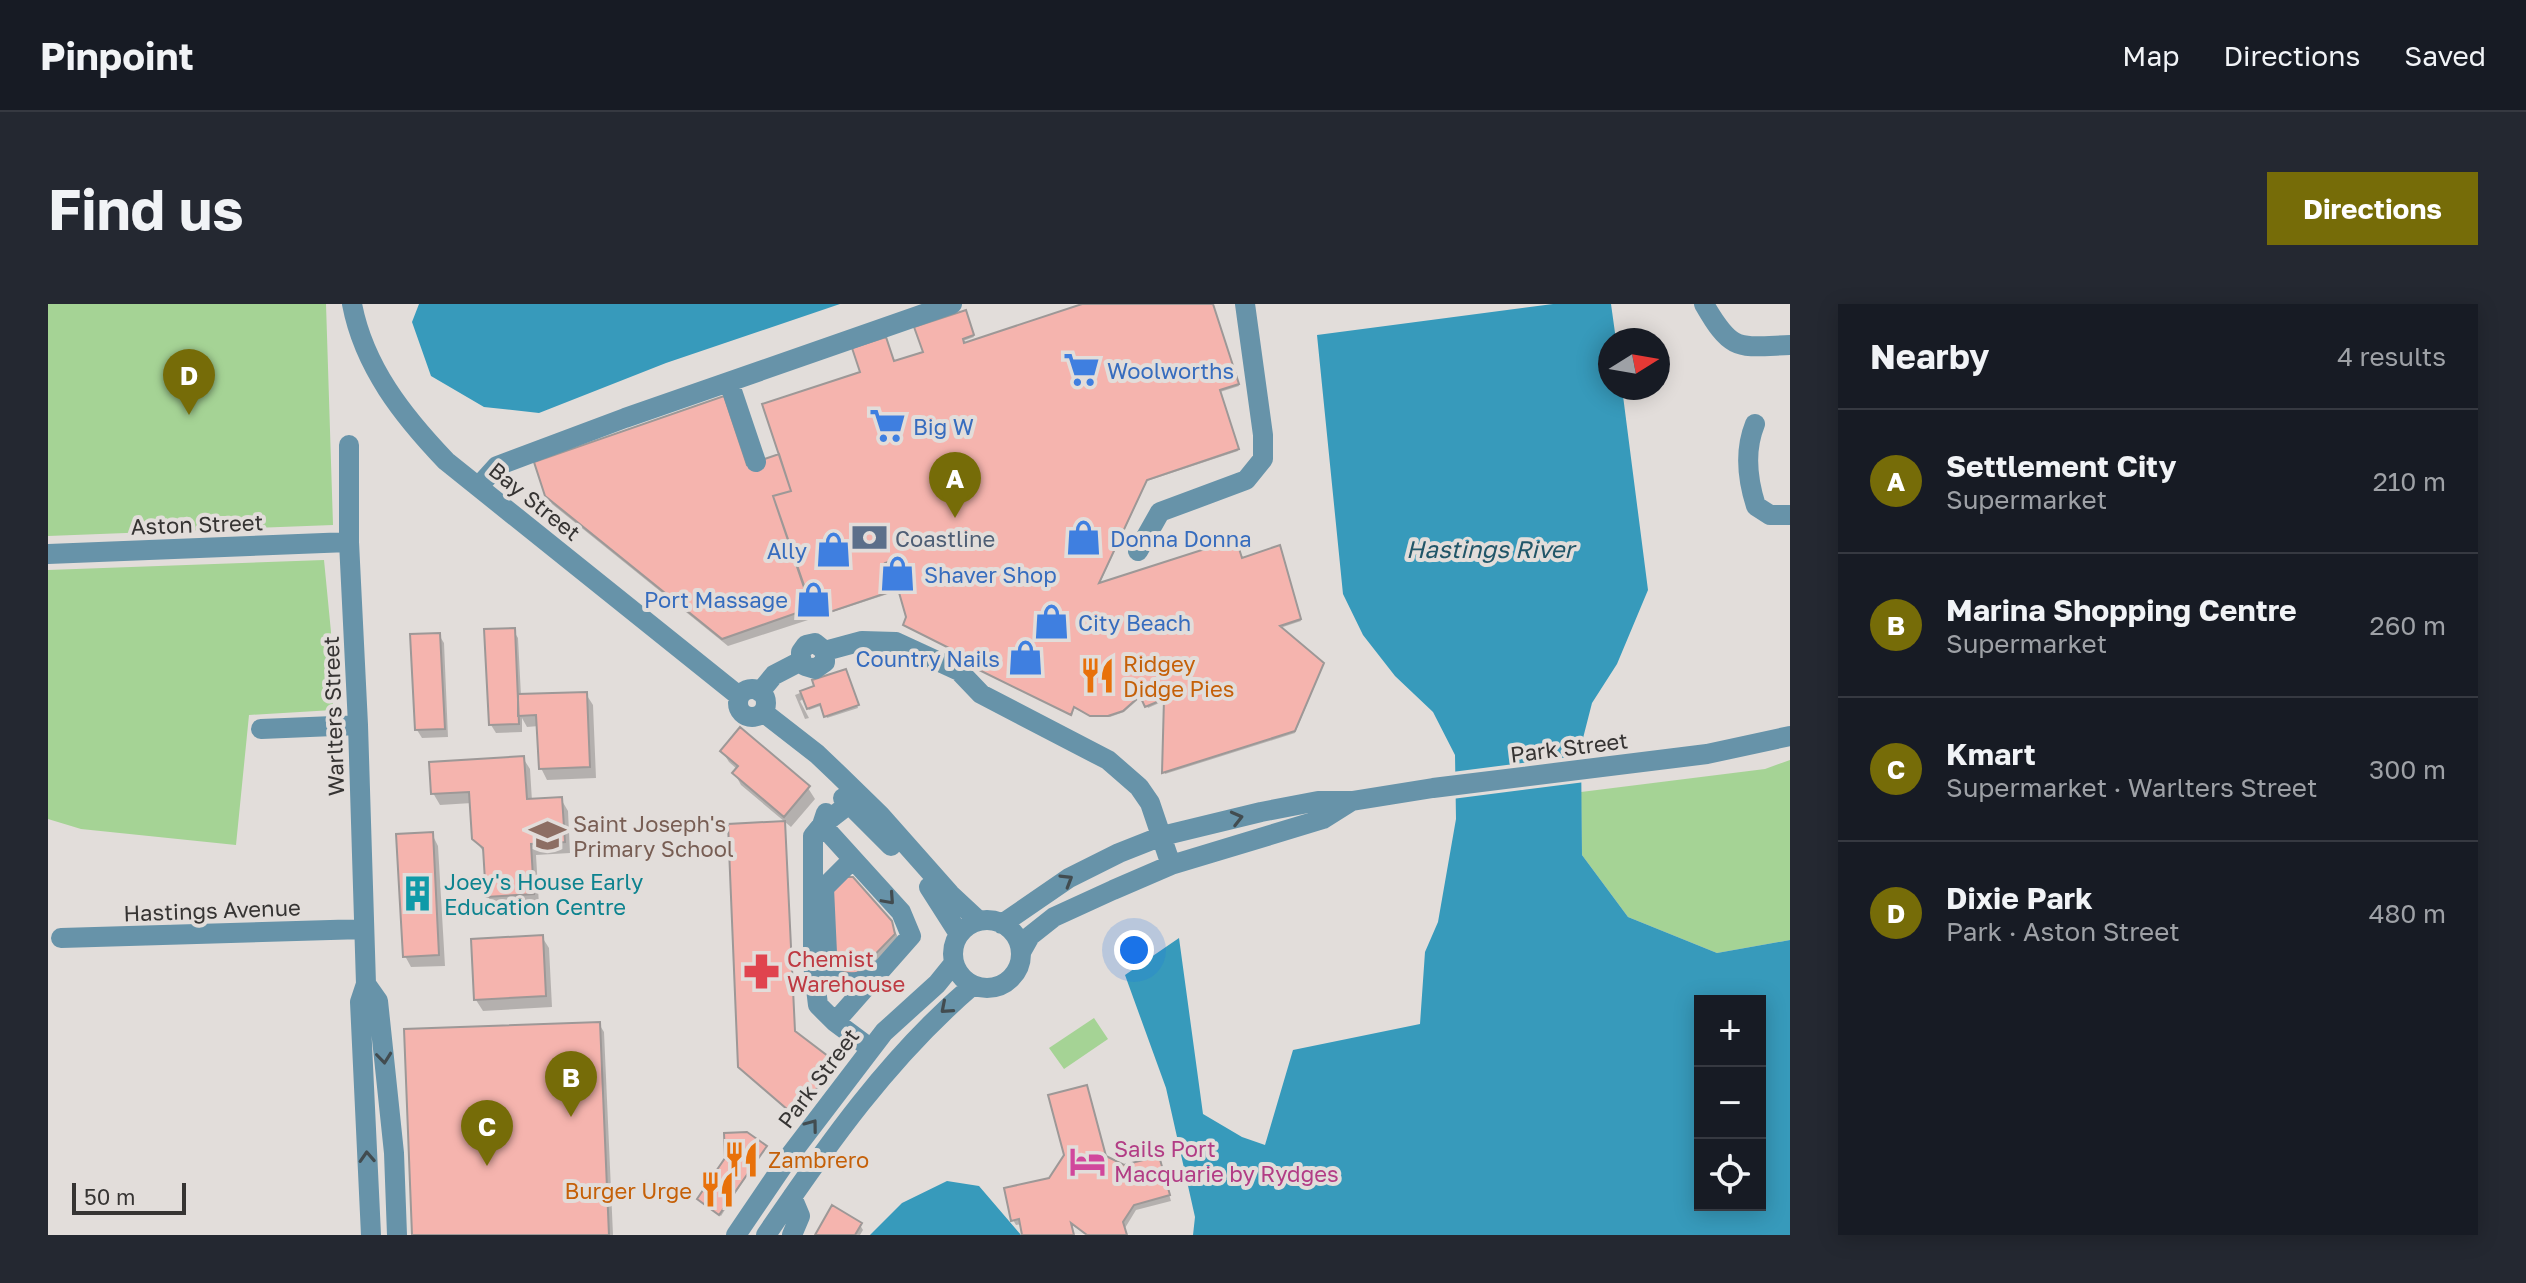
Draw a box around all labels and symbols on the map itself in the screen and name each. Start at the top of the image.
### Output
north arrow [1598,328,1670,400]
pin: D [163,349,215,415]
supermarket icon: Woolworths [1062,351,1100,389]
place label: Woolworths [1107,357,1234,384]
supermarket icon: Big W [868,407,906,445]
place label: Big W [913,413,974,440]
pin: A [929,452,981,518]
street label: Bay Street [484,456,586,546]
street label: Aston Street [130,508,264,540]
bank icon: Coastline [850,519,888,557]
shop icon: Donna Donna [1065,519,1103,557]
place label: Coastline [895,525,995,552]
place label: Donna Donna [1110,525,1252,552]
shop icon: Ally [814,531,852,569]
water label: Hastings River [1406,534,1578,564]
place label: Ally [767,537,807,564]
shop icon: Shaver Shop [879,555,917,593]
place label: Shaver Shop [924,561,1057,588]
shop icon: Port Massage [795,580,833,618]
place label: Port Massage [644,586,788,613]
shop icon: City Beach [1033,603,1071,641]
place label: City Beach [1078,609,1191,636]
street label: Warlters Street [317,635,349,797]
shop icon: Country Nails [1007,639,1045,677]
place label: Country Nails [856,645,1000,672]
place label: Ridgey Didge Pies [1123,650,1234,702]
restaurant icon: Ridgey Didge Pies [1078,657,1116,695]
street label: Park Street [1509,726,1629,768]
place label: Saint Joseph's Primary School [573,810,734,862]
one-way arrow [1230,810,1244,827]
school or university icon: Saint Joseph's Primary School [528,817,566,855]
place label: Joey's House Early Education Centre [444,868,643,920]
one-way arrow [1058,874,1073,890]
building icon: Joey's House Early Education Centre [399,875,437,913]
one-way arrow [880,889,894,904]
street label: Hastings Avenue [123,893,301,927]
your location [1114,930,1154,970]
place label: Chemist Warehouse [787,945,905,997]
pharmacy icon: Chemist Warehouse [742,952,780,990]
one-way arrow [941,998,956,1013]
street label: Park Street [772,1023,864,1133]
pin: B [545,1051,597,1117]
one-way arrow [376,1052,393,1065]
pin: C [461,1100,513,1166]
one-way arrow [803,1119,817,1134]
place label: Sails Port Macquarie by Rydges [1114,1135,1339,1187]
restaurant icon: Zambrero [723,1140,761,1178]
hotel icon: Sails Port Macquarie by Rydges [1069,1142,1107,1180]
place label: Zambrero [768,1146,869,1173]
one-way arrow [359,1150,376,1163]
restaurant icon: Burger Urge [699,1171,737,1209]
place label: Burger Urge [565,1177,692,1204]
scale bar [72,1179,186,1215]

